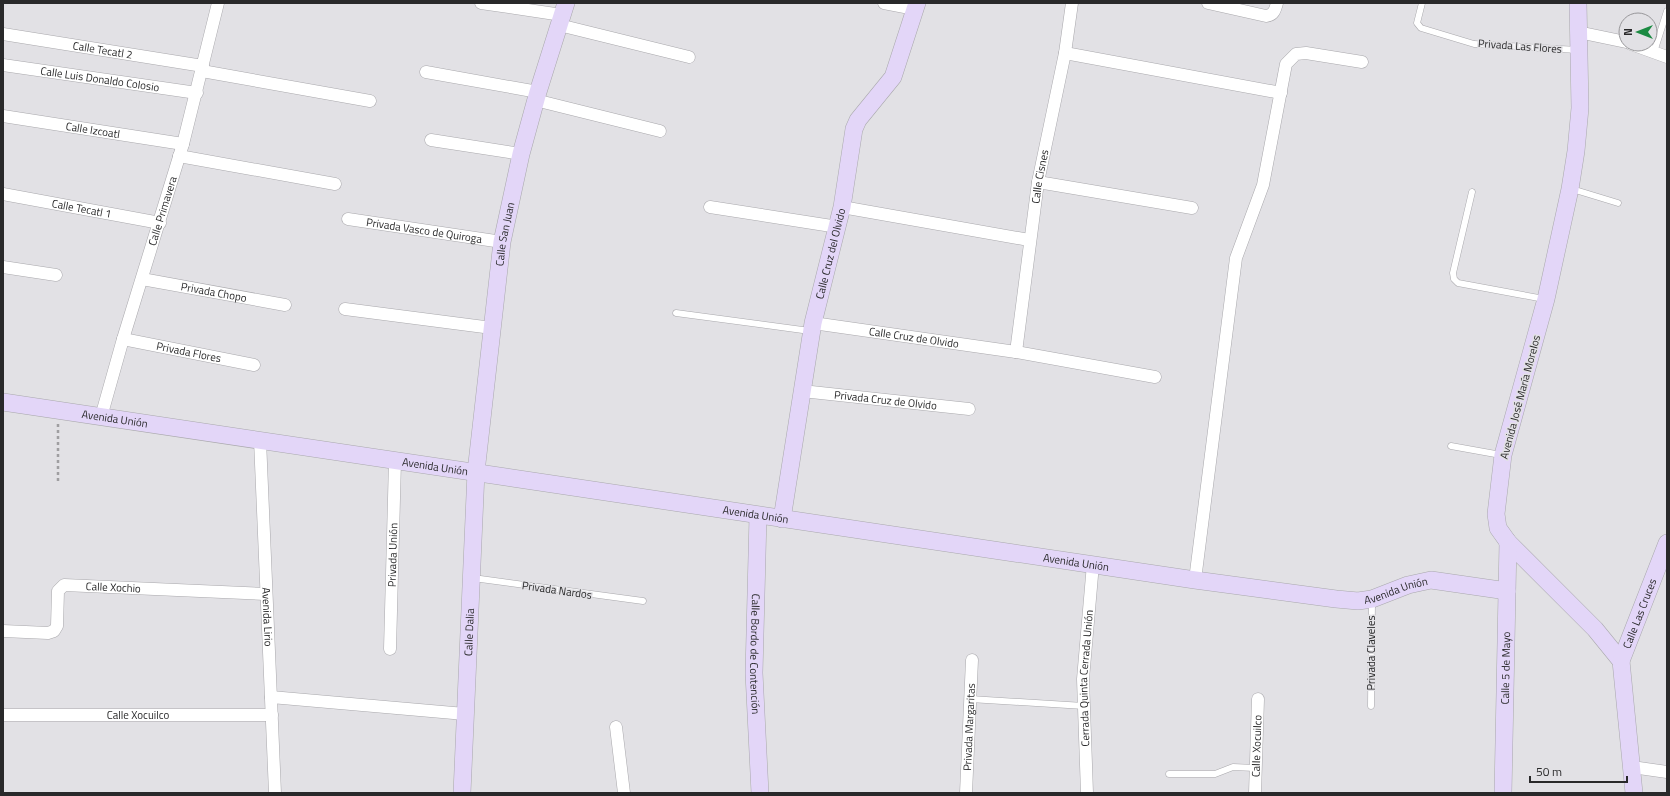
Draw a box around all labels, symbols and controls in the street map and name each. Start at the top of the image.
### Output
north arrow [1618,12,1658,52]
text: N [1620,28,1636,36]
street label: Privada Las Flores [1478,35,1562,57]
street label: Calle Tecatl 2 [72,37,134,63]
street label: Calle Luis Donaldo Colosio [39,63,161,96]
street label: Calle Izcoatl [65,118,121,142]
street label: Calle Cisnes [1027,148,1053,205]
street label: Calle Primavera [144,174,181,248]
street label: Calle Tecatl 1 [51,195,113,222]
street label: Calle San Juan [491,200,518,267]
street label: Calle Cruz del Olvido [811,206,849,301]
street label: Privada Vasco de Quiroga [365,214,484,247]
street label: Privada Chopo [180,278,248,306]
street label: Calle Cruz de Olvido [868,323,960,352]
street label: Avenida José María Morelos [1496,333,1544,461]
street label: Privada Flores [155,338,223,366]
street label: Privada Cruz de Olvido [833,387,938,414]
street label: Avenida Unión [81,406,149,432]
street label: Avenida Unión [401,454,469,479]
street label: Avenida Unión [722,502,790,527]
street label: Privada Unión [384,523,401,587]
street label: Avenida Unión [1042,549,1110,575]
street label: Avenida Unión [1363,573,1429,608]
street label: Calle Las Cruces [1619,576,1660,651]
street label: Privada Nardos [521,577,593,603]
street label: Calle Xochio [85,578,141,596]
street label: Avenida Lirio [258,587,277,647]
street label: Calle Bordo de Contención [746,593,764,715]
street label: Calle Dalia [460,607,478,656]
street label: Cerrada Quinta Cerrada Unión [1075,609,1097,747]
street label: Privada Claveles [1363,615,1379,691]
street label: Calle 5 de Mayo [1497,631,1514,705]
street label: Privada Margaritas [959,683,979,771]
street label: Calle Xocuilco [107,707,169,723]
street label: Calle Xocuilco [1248,714,1265,777]
scale bar [1530,758,1627,784]
text: 50 m [1536,762,1562,781]

